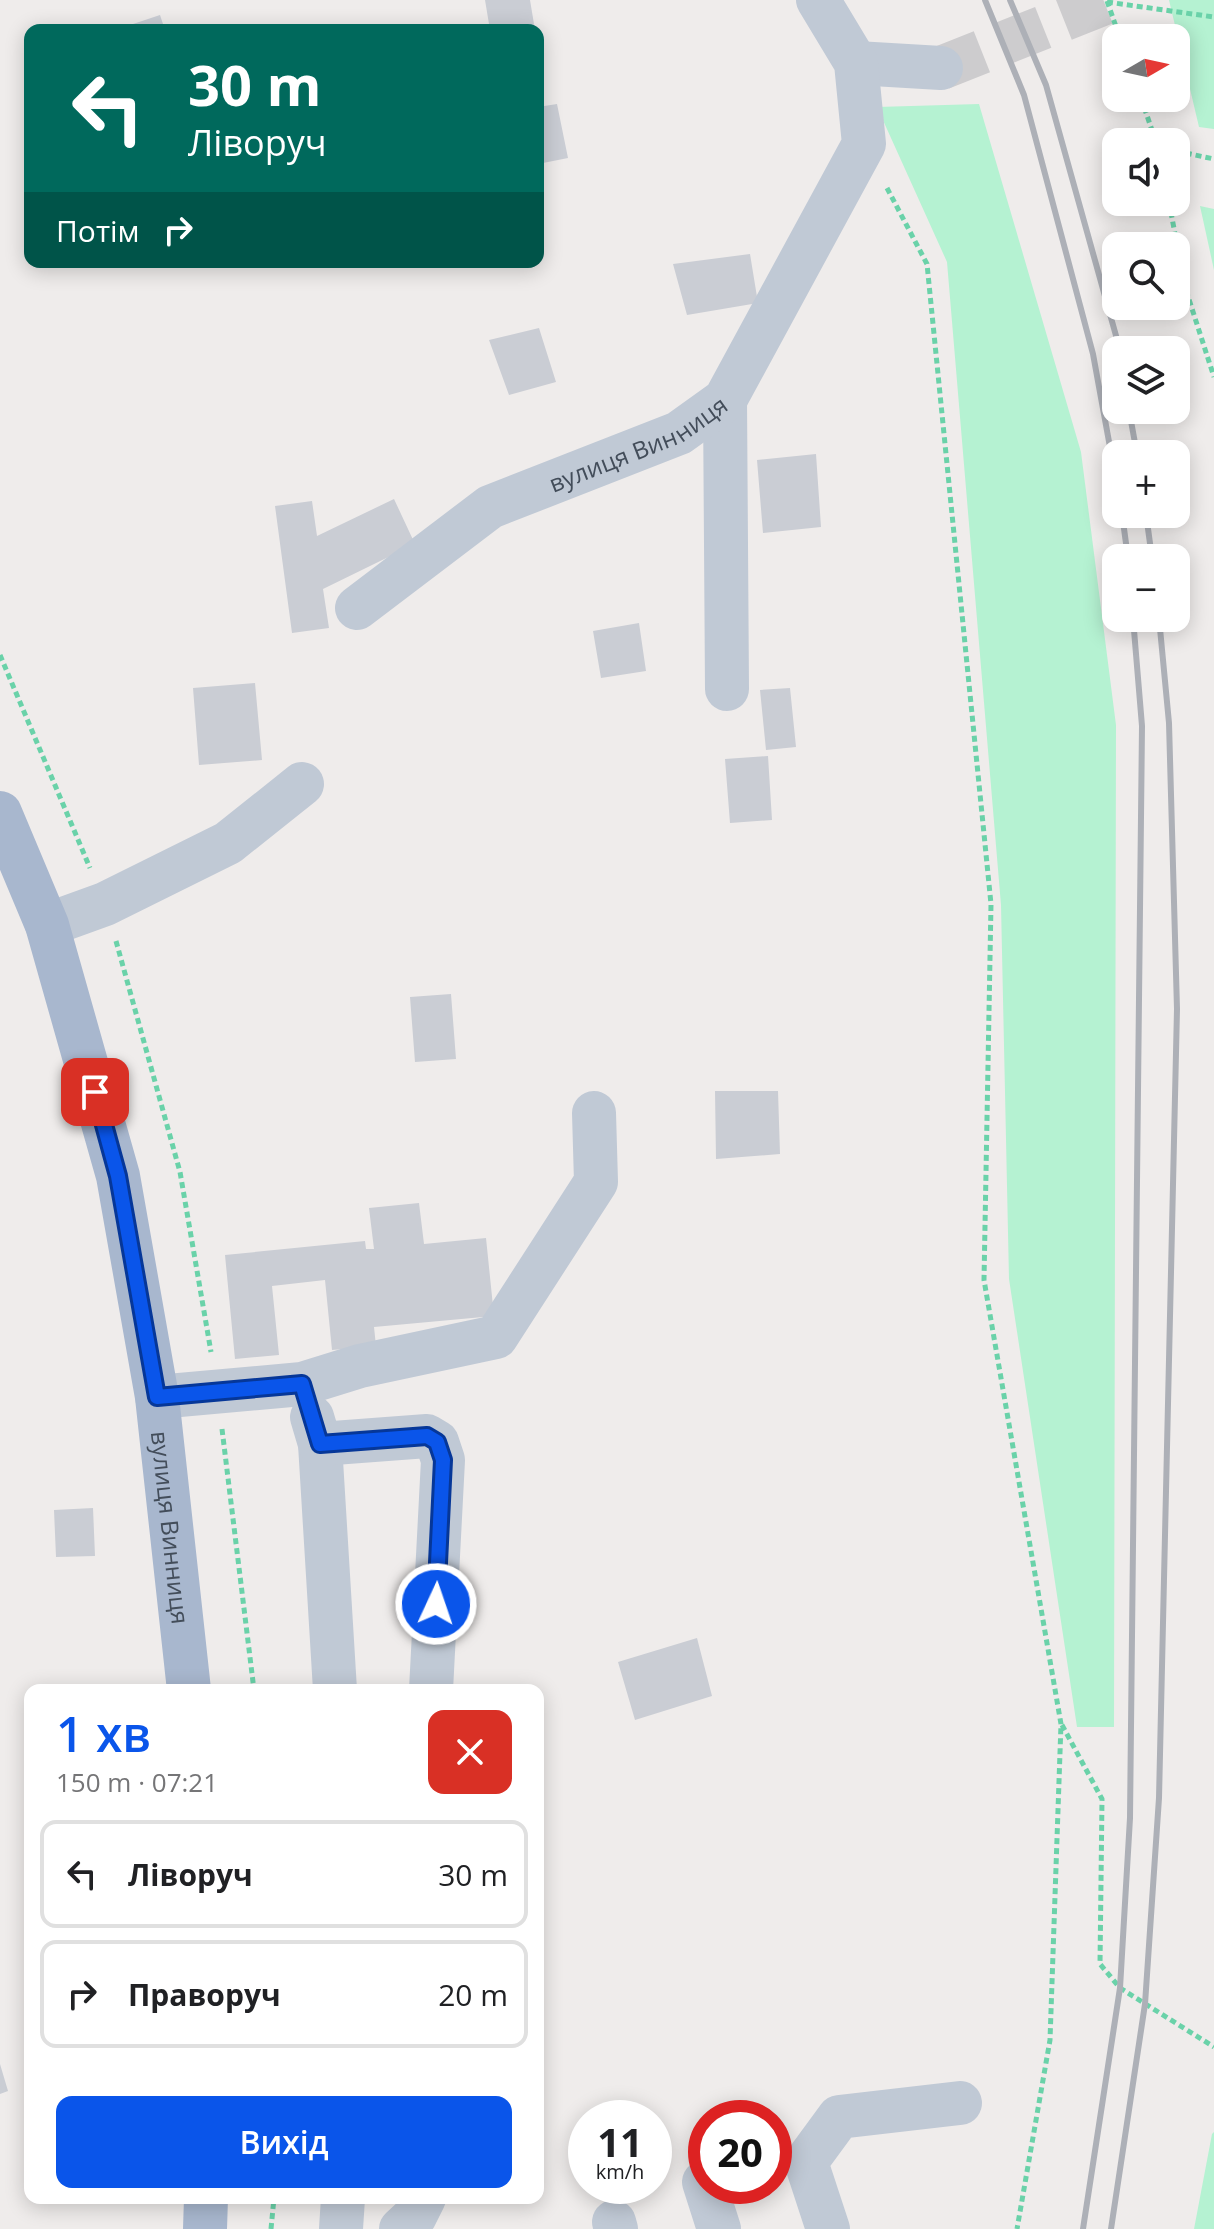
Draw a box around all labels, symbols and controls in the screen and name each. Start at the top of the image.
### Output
north arrow [1102,24,1190,112]
map controls [1102,24,1190,632]
text: 30 m [188,46,322,122]
icon: left [56,56,160,160]
text: Ліворуч [188,118,327,167]
button: sound [1102,128,1190,216]
icon: right [156,208,200,252]
text: Потім [56,210,140,251]
button: search [1102,232,1190,320]
button: layers [1102,336,1190,424]
street label: вулиця Винниця [544,387,733,499]
button: + [1102,440,1190,528]
button: − [1102,544,1190,632]
pin [61,1058,129,1126]
icon: arrive [73,1070,117,1114]
street label: вулиця Винниця [144,1429,198,1626]
position arrow [394,1562,478,1646]
text: 1 хв [56,1701,151,1766]
button: close [428,1710,512,1794]
text: 150 m · 07:21 [56,1764,218,1800]
icon: left [60,1852,104,1896]
text: Ліворуч [128,1854,253,1895]
text: 30 m [438,1854,508,1895]
icon: right [60,1972,104,2016]
text: Праворуч [128,1974,281,2015]
text: 20 m [438,1974,508,2015]
button: Вихід [56,2096,512,2188]
speed limit sign: 20 [688,2100,792,2204]
text: 11 [597,2114,643,2169]
text: km/h [596,2158,644,2185]

